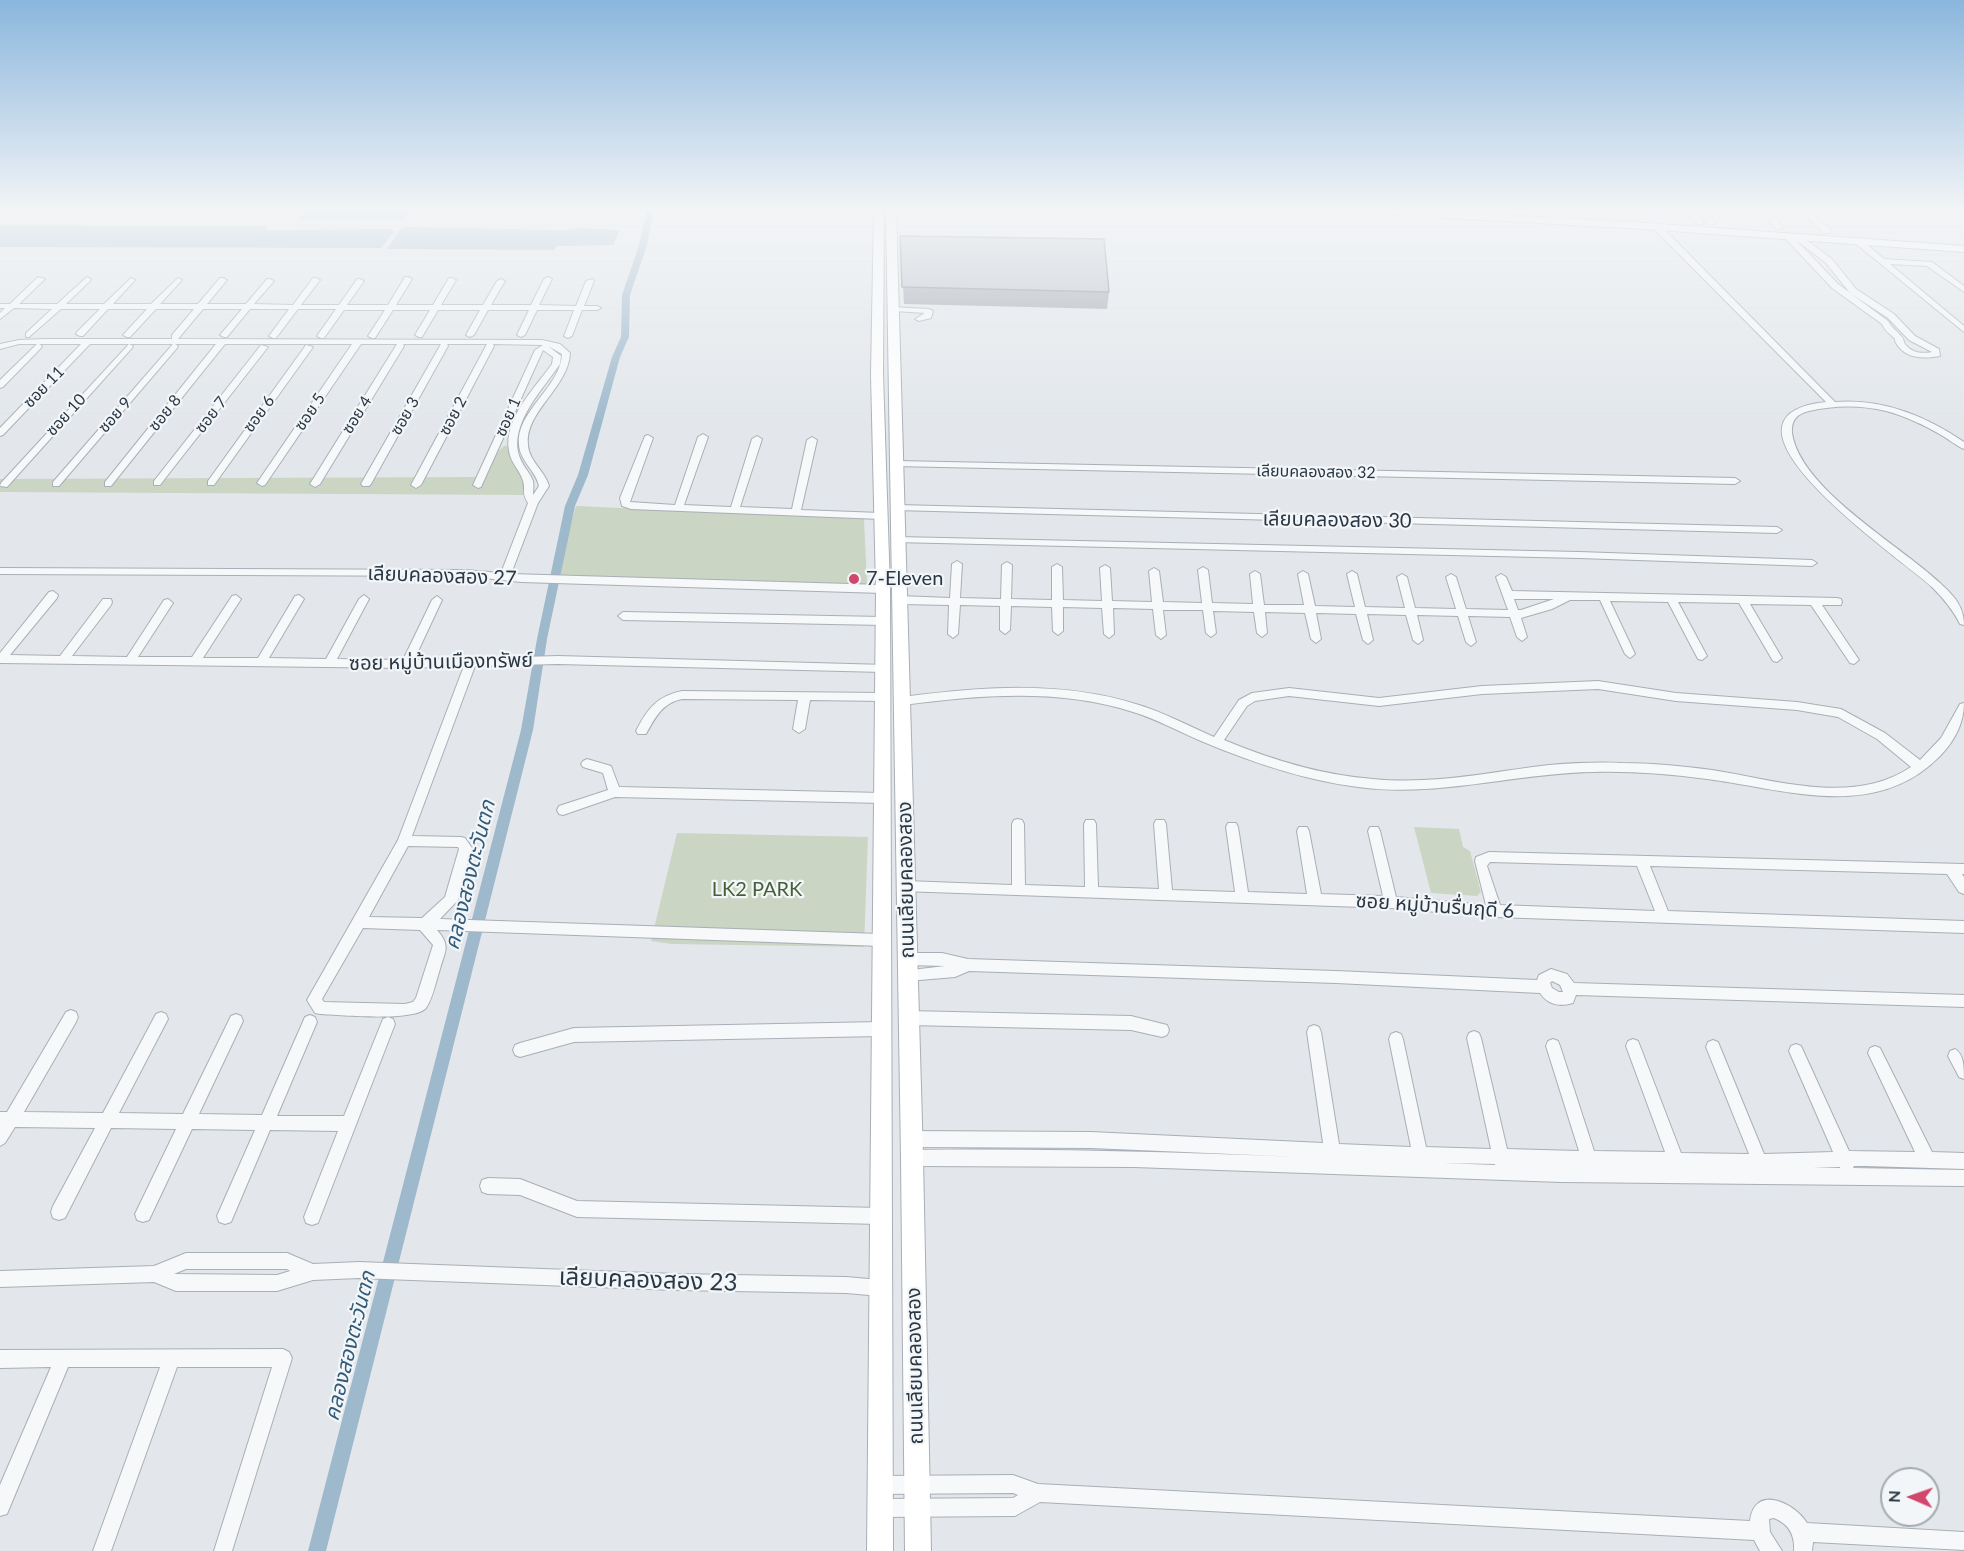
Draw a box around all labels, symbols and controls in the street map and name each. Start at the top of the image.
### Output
street label: ซอย 11 [20,362,68,412]
street label: ซอย 10 [42,390,90,440]
street label: ซอย 5 [291,390,329,434]
street label: ซอย 8 [145,391,185,435]
street label: ซอย 6 [239,392,279,436]
street label: ซอย 9 [94,393,136,437]
street label: ซอย 7 [191,393,231,437]
street label: ซอย 4 [338,393,376,437]
street label: ซอย 3 [386,393,424,439]
street label: ซอย 2 [435,393,471,439]
street label: ซอย 1 [491,394,525,440]
street label: เลียบคลองสอง 32 [1256,461,1376,483]
street label: เลียบคลองสอง 30 [1262,507,1412,533]
street label: เลียบคลองสอง 27 [367,561,517,591]
place label: 7-Eleven [866,567,943,591]
marker: 7-Eleven [847,572,861,586]
street label: ซอย หมู่บ้านเมืองทรัพย์ [349,648,533,676]
water label: คลองสองตะวันตก [439,798,501,952]
street label: ถนนเลียบคลองสอง [893,801,919,959]
park label: LK2 PARK [712,878,802,902]
street label: ซอย หมู่บ้านรื่นฤดี 6 [1355,888,1515,924]
street label: เลียบคลองสอง 23 [558,1262,738,1298]
water label: คลองสองตะวันตก [319,1269,381,1423]
street label: ถนนเลียบคลองสอง [902,1287,928,1445]
north arrow [1880,1467,1940,1527]
text: N [1884,1490,1903,1503]

